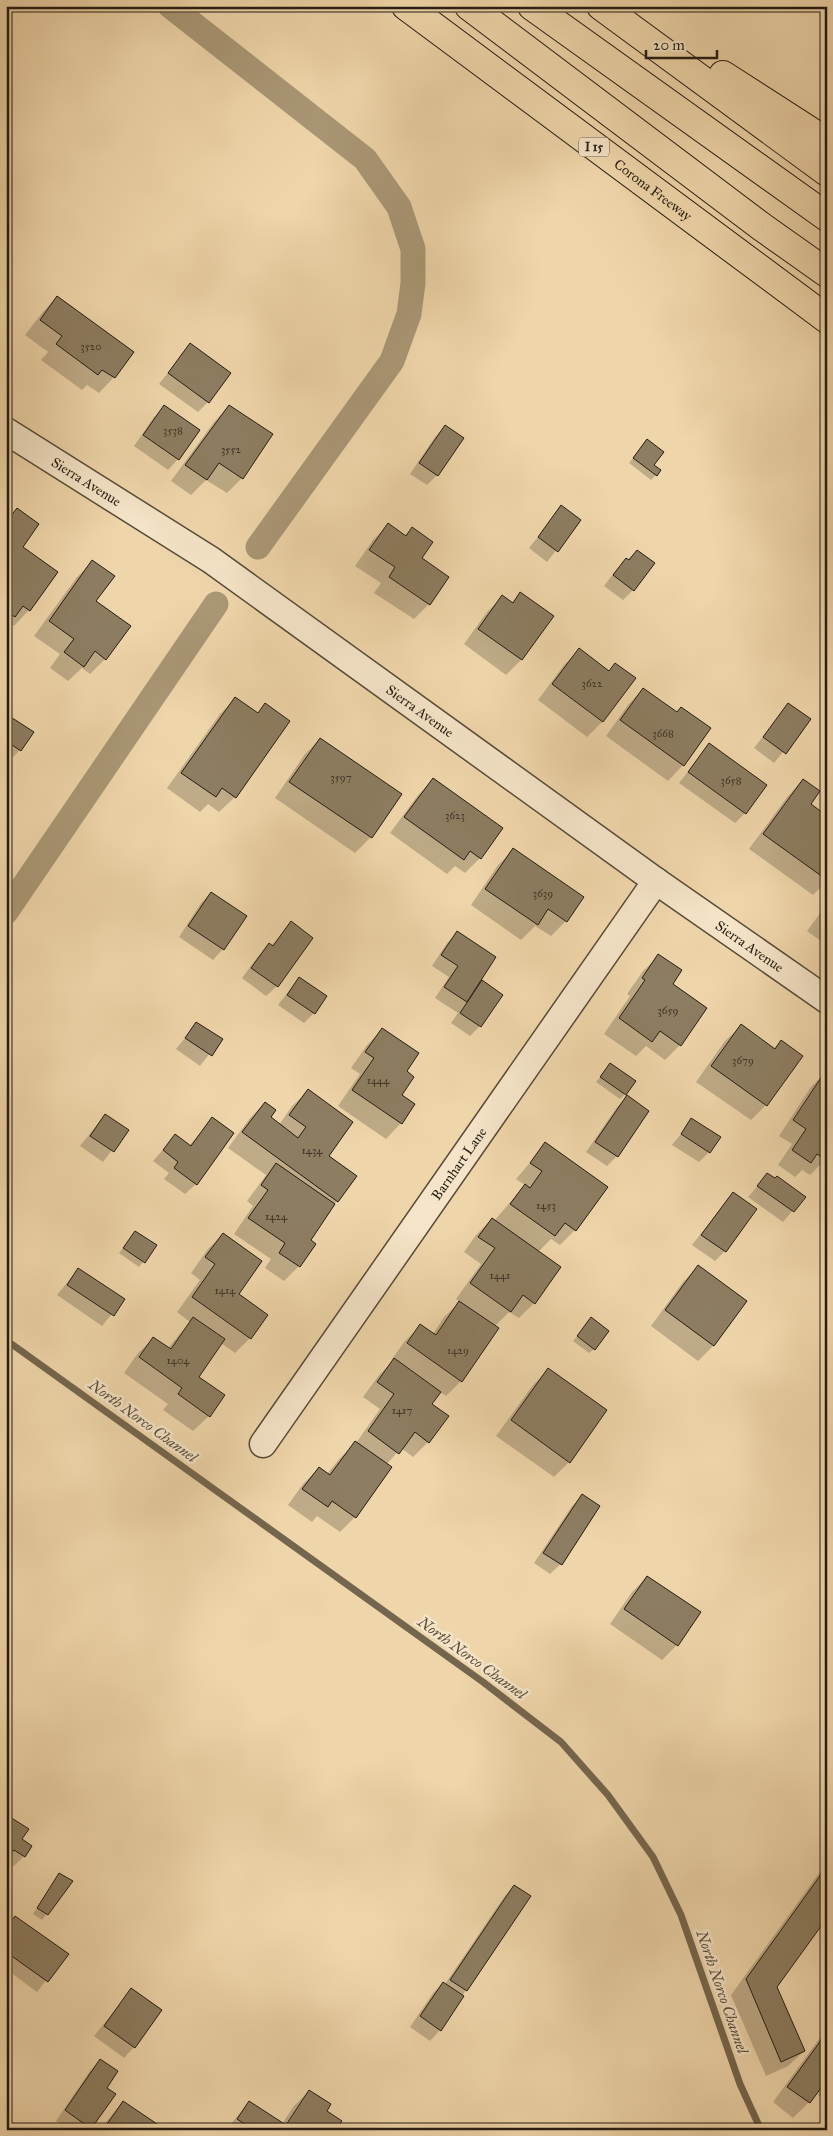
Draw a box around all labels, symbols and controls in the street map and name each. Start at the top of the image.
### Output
scale bar [646,28,717,60]
text: 20 m [653,36,685,54]
road number: I 15 [579,138,609,156]
street label: Corona Freeway [611,155,696,224]
house number: 3520 [80,340,102,353]
house number: 3538 [163,424,183,437]
house number: 3552 [221,443,242,456]
street label: Sierra Avenue [48,453,125,510]
house number: 3622 [582,677,603,690]
street label: Sierra Avenue [383,681,457,741]
house number: 3668 [652,727,674,740]
house number: 3597 [330,771,352,784]
house number: 3658 [720,774,742,787]
house number: 3623 [445,809,465,822]
house number: 3639 [533,887,553,900]
street label: Sierra Avenue [712,917,787,976]
house number: 3659 [657,1004,679,1017]
house number: 3679 [732,1054,754,1067]
house number: 1444 [367,1074,390,1087]
street label: Barnhart Lane [428,1124,490,1203]
house number: 1434 [301,1144,323,1157]
house number: 1453 [536,1199,556,1212]
house number: 1424 [265,1210,288,1223]
house number: 1441 [490,1269,510,1282]
house number: 1414 [215,1284,236,1297]
house number: 1429 [447,1344,469,1357]
house number: 1404 [166,1354,190,1367]
water label: North Norco Channel [85,1375,202,1467]
house number: 1417 [392,1404,412,1417]
water label: North Norco Channel [414,1612,531,1704]
water label: North Norco Channel [692,1927,752,2058]

